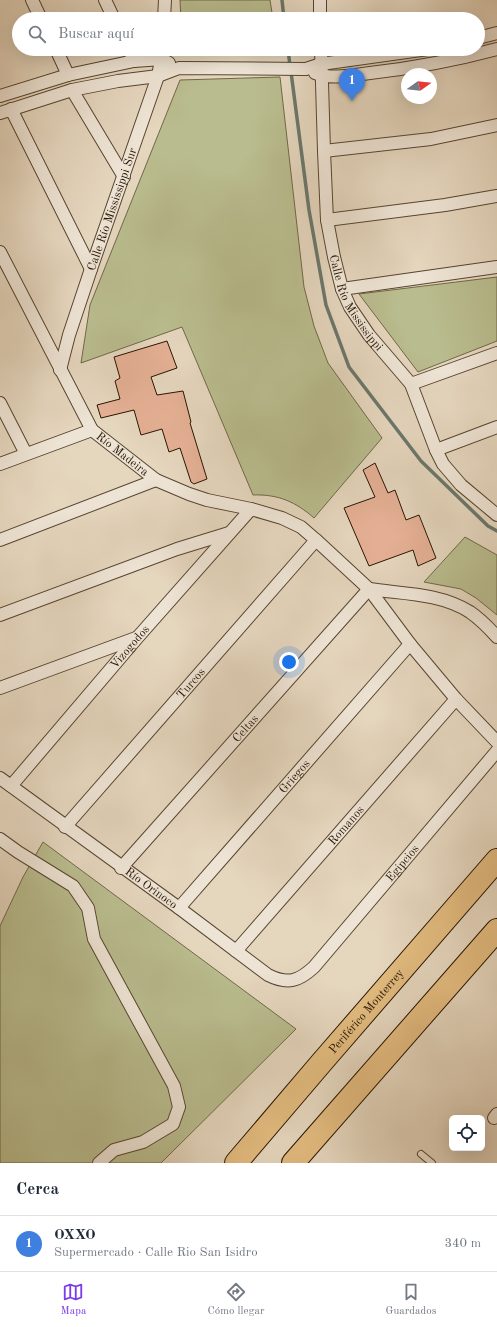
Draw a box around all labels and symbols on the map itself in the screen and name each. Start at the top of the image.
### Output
pin: 1 [339,68,365,101]
north arrow [401,68,437,104]
street label: Calle Río Mississippi Sur [86,147,140,272]
street label: Calle Río Mississippi [327,254,385,353]
street label: Río Madeira [93,430,150,479]
street label: Vizogodos [109,623,152,671]
your location [279,652,299,672]
street label: Turcos [175,666,208,702]
street label: Celtas [231,713,261,745]
street label: Griegos [277,758,313,796]
street label: Romanos [326,804,367,848]
street label: Egipcios [384,843,422,884]
street label: Río Orinoco [122,866,179,912]
street label: Periférico Monterrey [327,967,407,1056]

